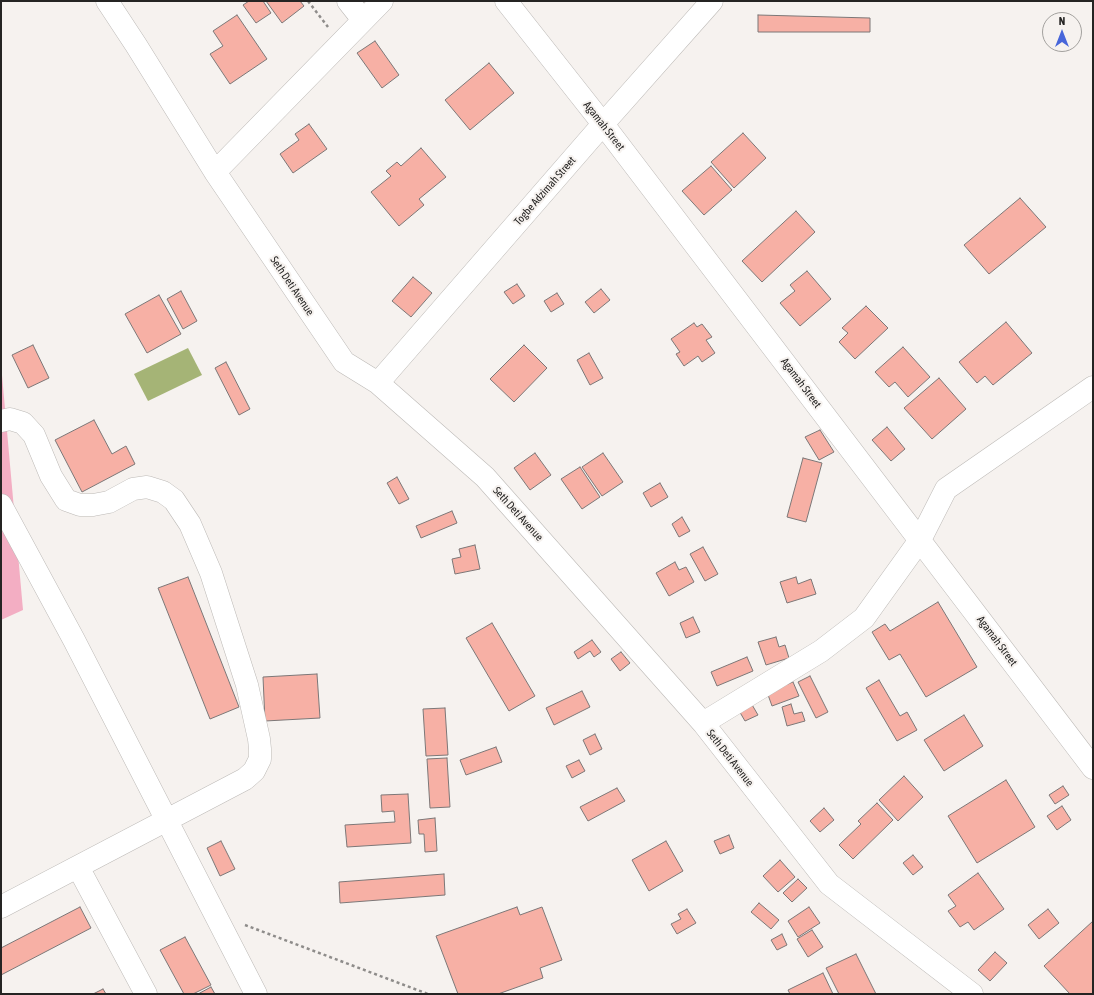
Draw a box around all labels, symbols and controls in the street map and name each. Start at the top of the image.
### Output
north arrow [1042,12,1082,52]
text: N [1059,15,1065,27]
street label: Agamah Street [581,99,627,153]
street label: Togbe Adzimah Street [512,154,578,228]
street label: Seth Deti Avenue [267,254,317,318]
street label: Agamah Street [778,355,824,411]
street label: Seth Deti Avenue [490,484,546,544]
street label: Agamah Street [974,613,1020,669]
street label: Seth Deti Avenue [704,727,756,789]

